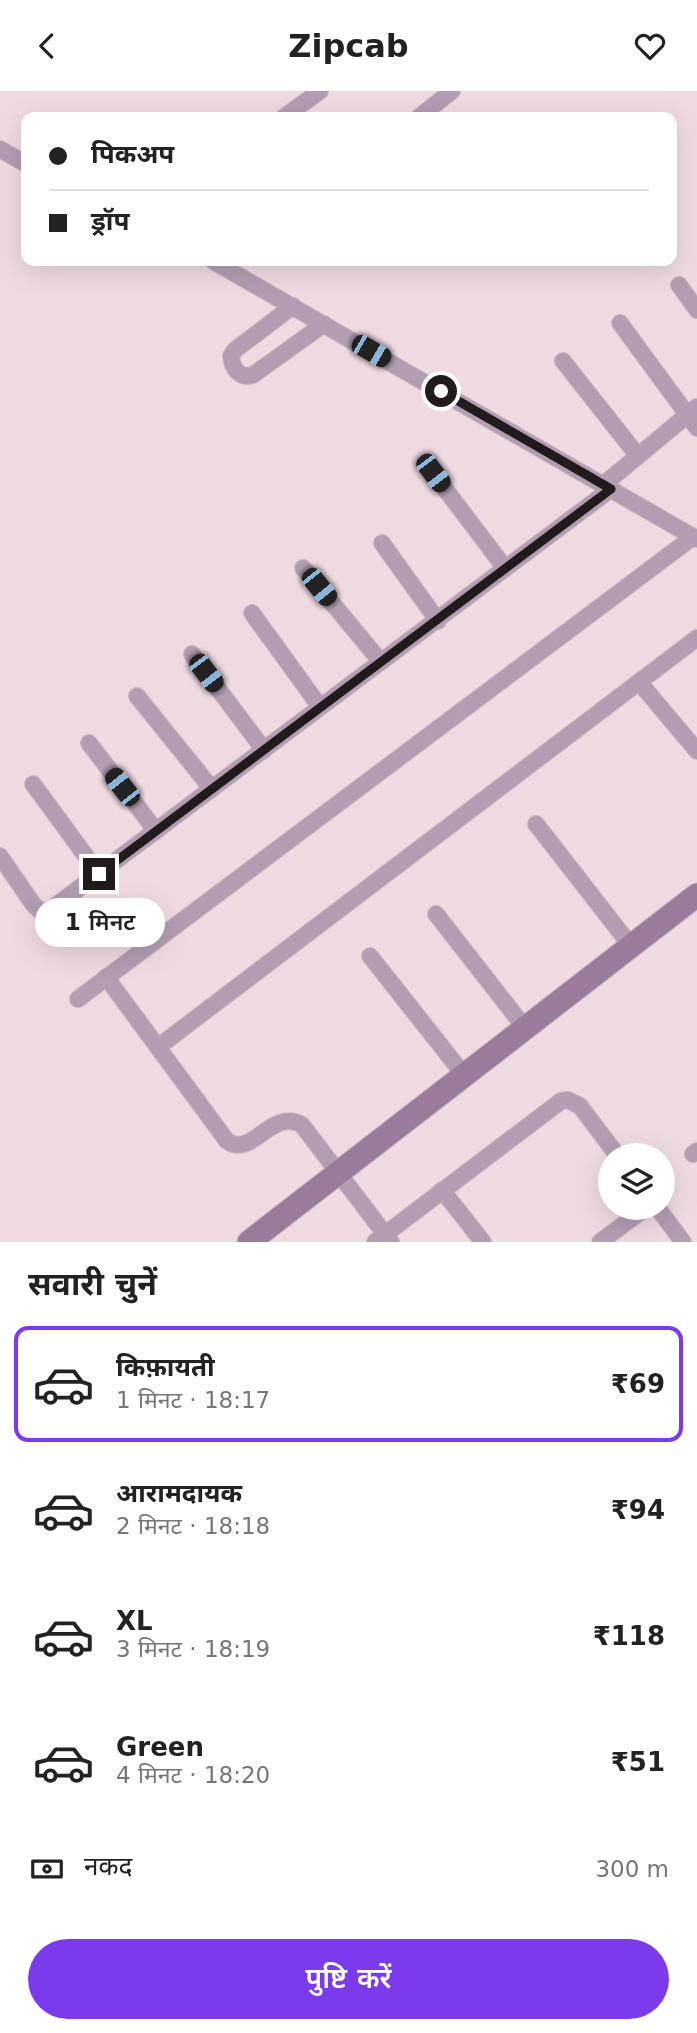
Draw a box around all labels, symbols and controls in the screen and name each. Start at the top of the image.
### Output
icon: back [28,27,66,65]
text: Zipcab [288,27,409,65]
icon: heart [631,27,669,65]
text: पिकअप [91,139,174,169]
text: ड्रॉप [91,206,129,236]
car [348,331,395,371]
route start [425,375,457,407]
car [412,450,455,496]
car [298,564,341,610]
car [185,650,228,696]
car [101,764,144,810]
route end [83,858,115,890]
callout: 1 मिनट [34,899,164,947]
text: 1 मिनट [65,909,135,935]
map controls [598,1143,675,1220]
button: layers [598,1143,675,1220]
text: सवारी चुनें [28,1265,157,1303]
text: किफ़ायती [116,1352,215,1382]
icon: car [32,1353,95,1416]
text: ₹69 [611,1369,665,1399]
text: 1 मिनट · 18:17 [116,1387,270,1413]
text: आरामदायक [116,1478,242,1508]
icon: car [32,1479,95,1542]
text: ₹94 [611,1495,665,1525]
text: 2 मिनट · 18:18 [116,1513,270,1539]
icon: car [32,1605,95,1668]
text: XL [116,1606,153,1636]
text: ₹118 [593,1621,665,1651]
text: 3 मिनट · 18:19 [116,1636,270,1662]
icon: car [32,1731,95,1794]
text: Green [116,1732,204,1762]
text: ₹51 [611,1747,665,1777]
text: 4 मिनट · 18:20 [116,1762,270,1788]
icon: cash [28,1850,66,1888]
text: नकद [84,1851,132,1881]
text: 300 m [595,1856,669,1882]
button: पुष्टि करें [28,1939,669,2019]

